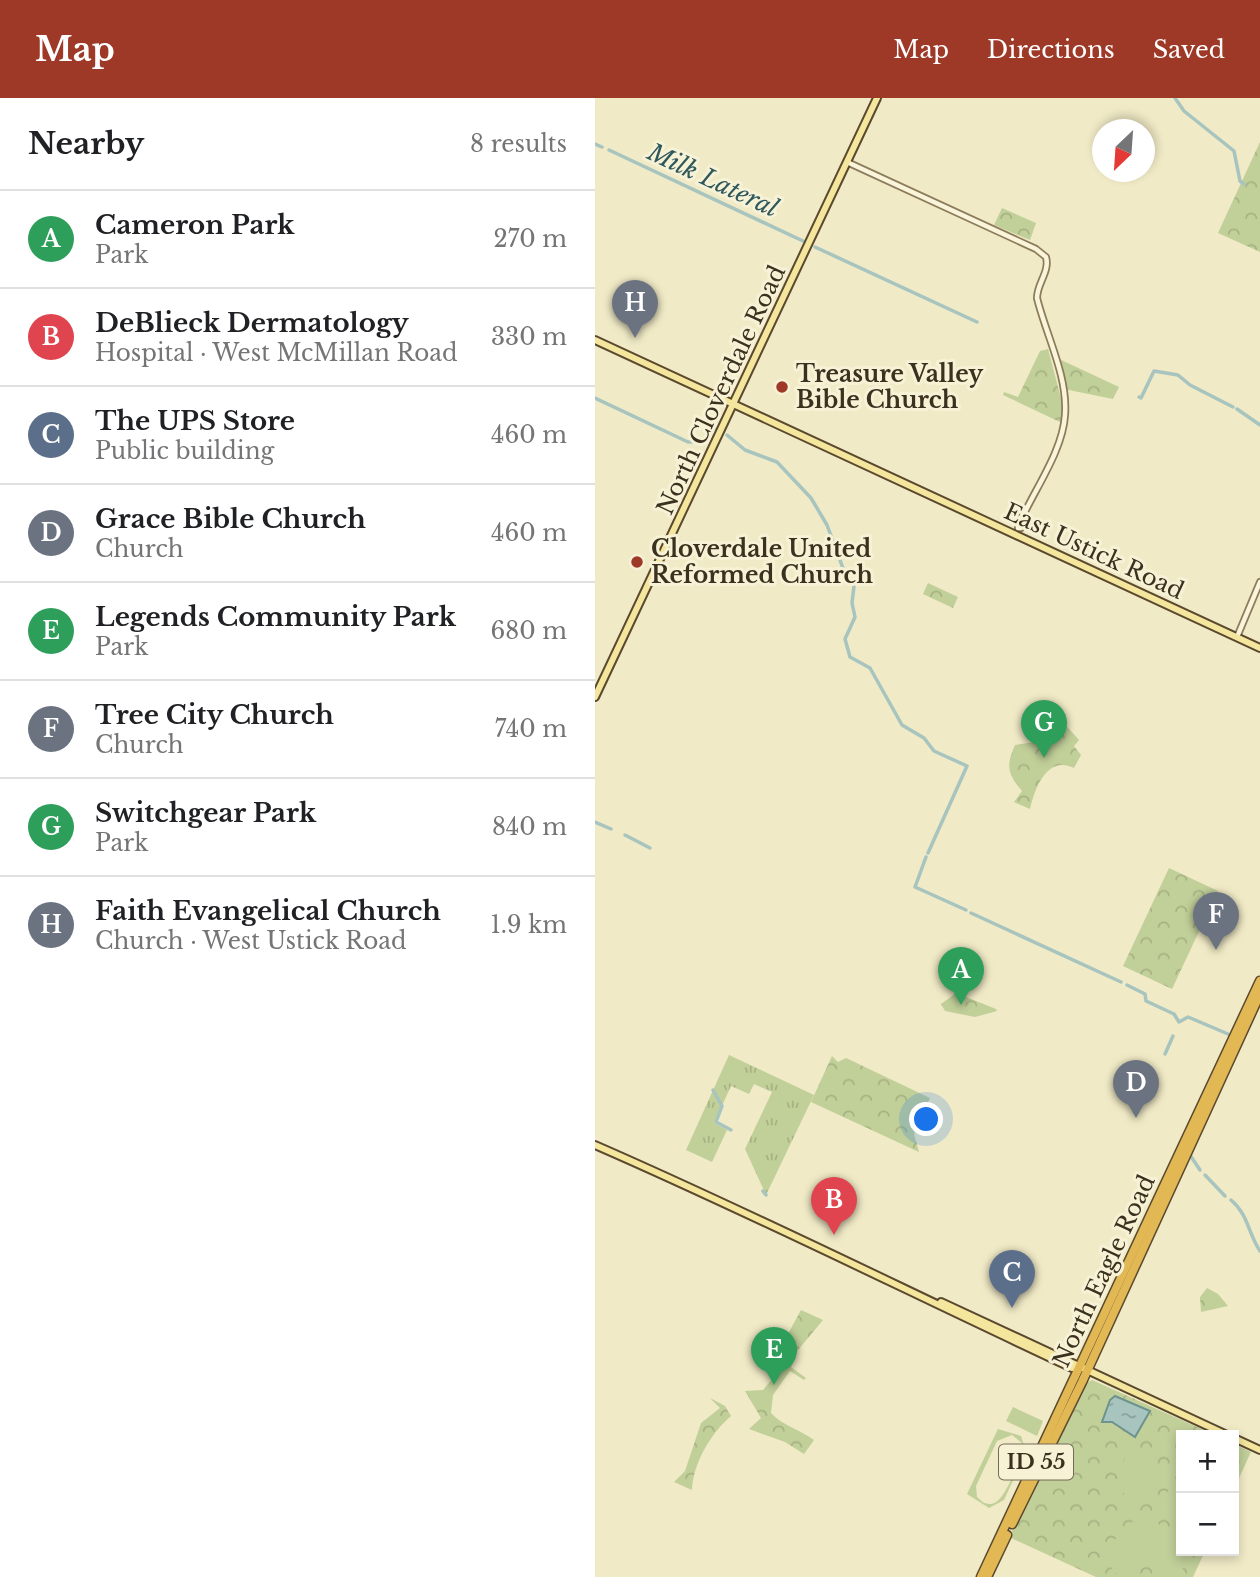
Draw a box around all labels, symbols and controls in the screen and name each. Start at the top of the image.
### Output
text: Map [35,29,115,70]
text: Map [893,35,949,64]
text: Directions [987,35,1115,64]
text: Saved [1153,35,1225,64]
north arrow [1092,119,1155,182]
text: Nearby [28,125,144,162]
text: 8 results [470,130,567,158]
water label: Milk Lateral [642,137,783,223]
text: Cameron Park [95,209,295,241]
text: A [42,225,60,253]
text: 270 m [494,225,567,253]
text: Park [95,241,148,269]
street label: North Cloverdale Road [651,261,791,519]
pin: H [612,280,658,338]
text: DeBlieck Dermatology [95,307,409,339]
text: B [42,323,60,351]
text: 330 m [491,323,567,351]
text: Hospital · West McMillan Road [95,339,458,367]
place label: Treasure Valley Bible Church [796,360,984,414]
marker: Treasure Valley Bible Church [774,379,790,395]
text: The UPS Store [95,405,295,437]
text: C [42,421,60,449]
text: 460 m [491,421,567,449]
text: Public building [95,437,274,465]
street label: East Ustick Road [1000,497,1188,605]
text: Grace Bible Church [95,503,366,535]
text: D [40,519,62,547]
text: 460 m [491,519,567,547]
text: Church [95,535,184,563]
place label: Cloverdale United Reformed Church [651,535,873,589]
marker: Cloverdale United Reformed Church [629,554,645,570]
text: Legends Community Park [95,601,456,633]
text: E [42,617,60,645]
text: 680 m [491,617,567,645]
text: Park [95,633,148,661]
text: Tree City Church [95,699,334,731]
pin: G [1021,700,1067,758]
text: F [43,715,59,743]
text: 740 m [495,715,567,743]
text: Church [95,731,184,759]
text: Switchgear Park [95,797,316,829]
text: G [41,813,61,841]
text: 840 m [492,813,567,841]
text: Park [95,829,148,857]
pin: F [1193,892,1239,950]
text: Faith Evangelical Church [95,895,441,927]
text: H [40,911,62,939]
text: 1.9 km [490,911,567,939]
text: Church · West Ustick Road [95,927,407,955]
pin: A [938,947,984,1005]
pin: D [1113,1060,1159,1118]
your location [909,1102,943,1136]
street label: North Eagle Road [1047,1170,1161,1372]
pin: B [811,1177,857,1235]
pin: C [989,1250,1035,1308]
pin: E [751,1327,797,1385]
map controls [1176,1430,1239,1556]
button: + [1176,1430,1239,1493]
road number: ID 55 [999,1444,1073,1480]
button: − [1176,1493,1239,1556]

